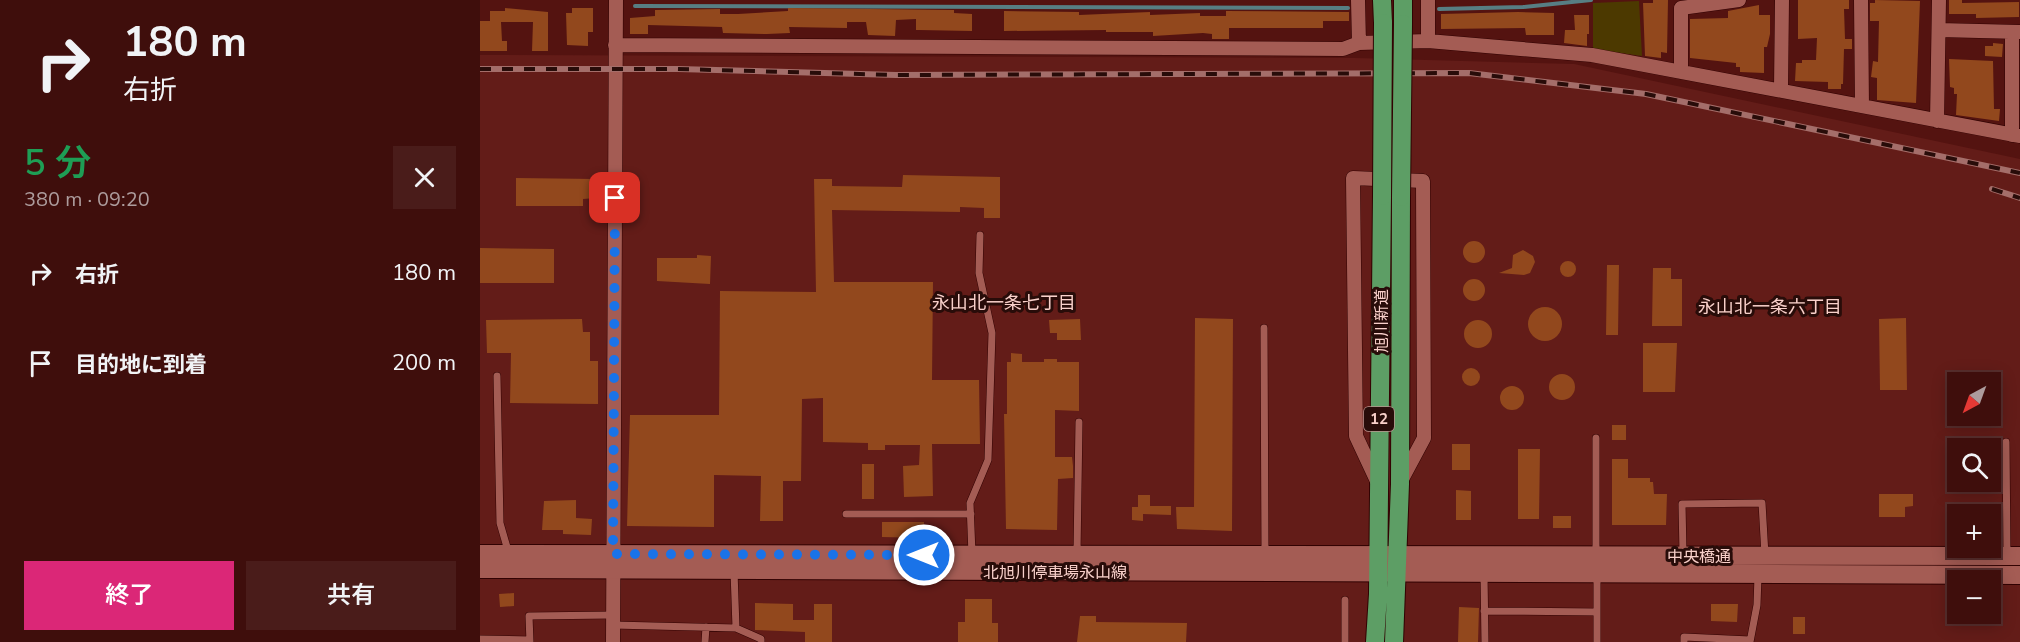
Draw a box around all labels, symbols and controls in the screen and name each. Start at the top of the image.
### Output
text: 180 m [123,14,247,71]
icon: right [24,24,102,102]
text: 右折 [123,72,177,109]
text: 5 分 [24,139,91,188]
button: close [393,146,456,209]
pin [589,172,640,223]
icon: arrive [598,181,631,214]
text: 380 m · 09:20 [24,186,150,213]
icon: right [24,257,57,290]
text: 180 m [392,258,456,288]
text: 右折 [75,260,119,290]
street label: 旭川新道 [1371,289,1393,353]
district label: 永山北一条七丁目 [932,291,1076,315]
district label: 永山北一条六丁目 [1698,295,1842,319]
icon: arrive [24,347,57,380]
text: 200 m [392,348,456,378]
text: 目的地に到着 [75,350,207,380]
north arrow [1947,372,2001,426]
map controls [1947,372,2001,624]
road number: 12 [1364,407,1394,431]
button: search [1947,438,2001,492]
button: + [1947,504,2001,558]
position arrow [892,523,956,587]
street label: 中央橋通 [1667,546,1731,568]
button: 終了 [24,561,234,630]
button: 共有 [246,561,456,630]
street label: 北旭川停車場永山線 [983,562,1127,584]
button: − [1947,570,2001,624]

